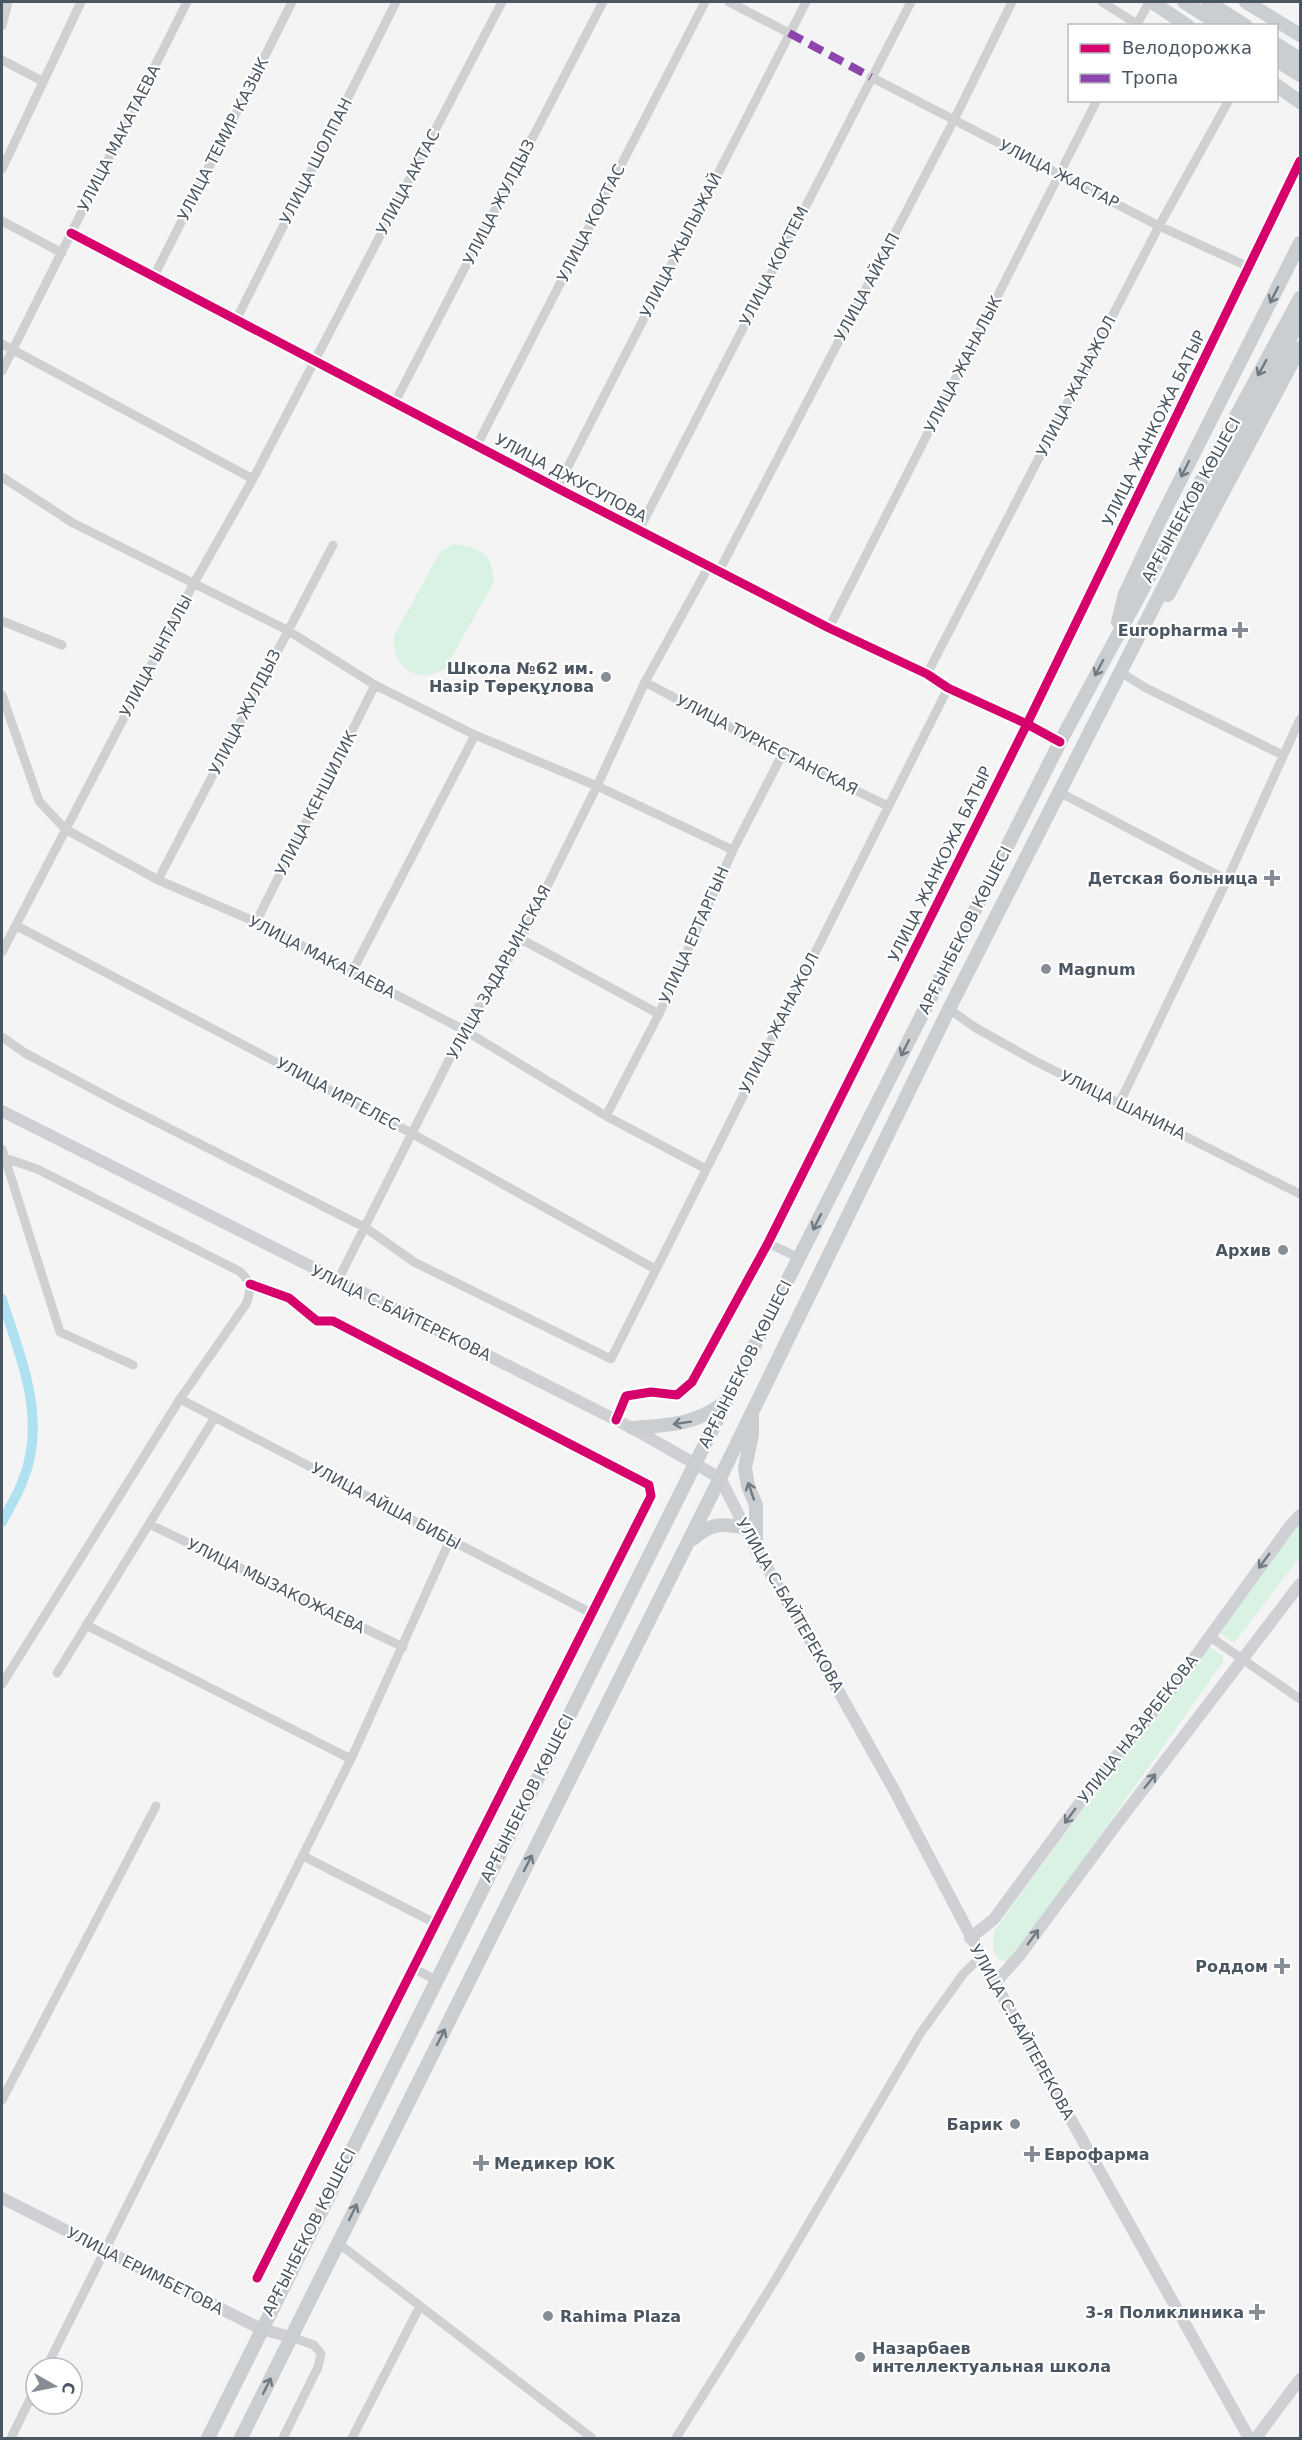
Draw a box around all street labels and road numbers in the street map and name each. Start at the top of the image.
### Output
street label: УЛИЦА ТЕМИР КАЗЫК [174,54,273,224]
street label: УЛИЦА МАКАТАЕВА [74,61,164,214]
street label: УЛИЦА ШОЛПАН [276,95,356,227]
street label: УЛИЦА АКТАС [372,126,444,238]
street label: УЛИЦА ЖУЛДЫЗ [459,136,539,268]
street label: УЛИЦА ЖАСТАР [996,136,1122,213]
street label: УЛИЦА КОКТАС [553,161,629,285]
street label: УЛИЦА ЖЫЛЫЖАЙ [636,169,726,321]
street label: УЛИЦА КОКТЕМ [736,203,812,329]
street label: УЛИЦА АЙКАП [831,230,903,344]
street label: УЛИЦА ЖАНАЛЫК [920,292,1006,436]
street label: УЛИЦА ЖАНАЖОЛ [1032,313,1120,459]
street label: УЛИЦА ЖАНКОЖА БАТЫР [1098,327,1210,529]
street label: АРҒЫНБЕКОВ КӨШЕСІ [1138,414,1244,586]
street label: УЛИЦА ДЖУСУПОВА [492,430,650,526]
street label: УЛИЦА ЫНТАЛЫ [116,592,196,720]
street label: УЛИЦА ЖУЛДЫЗ [205,646,285,778]
street label: УЛИЦА ТУРКЕСТАНСКАЯ [673,691,861,799]
street label: УЛИЦА КЕНШИЛИК [271,727,361,879]
street label: УЛИЦА ЖАНКОЖА БАТЫР [884,763,996,965]
street label: АРҒЫНБЕКОВ КӨШЕСІ [914,843,1016,1017]
street label: УЛИЦА ЕРТАРГЫН [655,863,733,1007]
street label: УЛИЦА ЗАДАРЬИНСКАЯ [443,882,555,1062]
street label: УЛИЦА МАКАТАЕВА [246,912,399,1002]
street label: УЛИЦА ЖАНАЖОЛ [735,950,823,1096]
street label: УЛИЦА ИРГЕЛЕС [273,1053,403,1135]
street label: УЛИЦА ШАНИНА [1057,1066,1189,1144]
street label: УЛИЦА С.БАЙТЕРЕКОВА [308,1261,494,1365]
street label: АРҒЫНБЕКОВ КӨШЕСІ [694,1277,796,1451]
street label: УЛИЦА АЙША БИБЫ [308,1459,464,1553]
street label: УЛИЦА С.БАЙТЕРЕКОВА [732,1515,848,1695]
street label: УЛИЦА МЫЗАКОЖАЕВА [184,1535,368,1637]
street label: УЛИЦА НАЗАРБЕКОВА [1074,1651,1202,1807]
street label: АРҒЫНБЕКОВ КӨШЕСІ [476,1711,578,1885]
street label: УЛИЦА С.БАЙТЕРЕКОВА [966,1941,1078,2123]
street label: АРҒЫНБЕКОВ КӨШЕСІ [258,2145,360,2319]
street label: УЛИЦА ЕРИМБЕТОВА [64,2223,226,2319]

